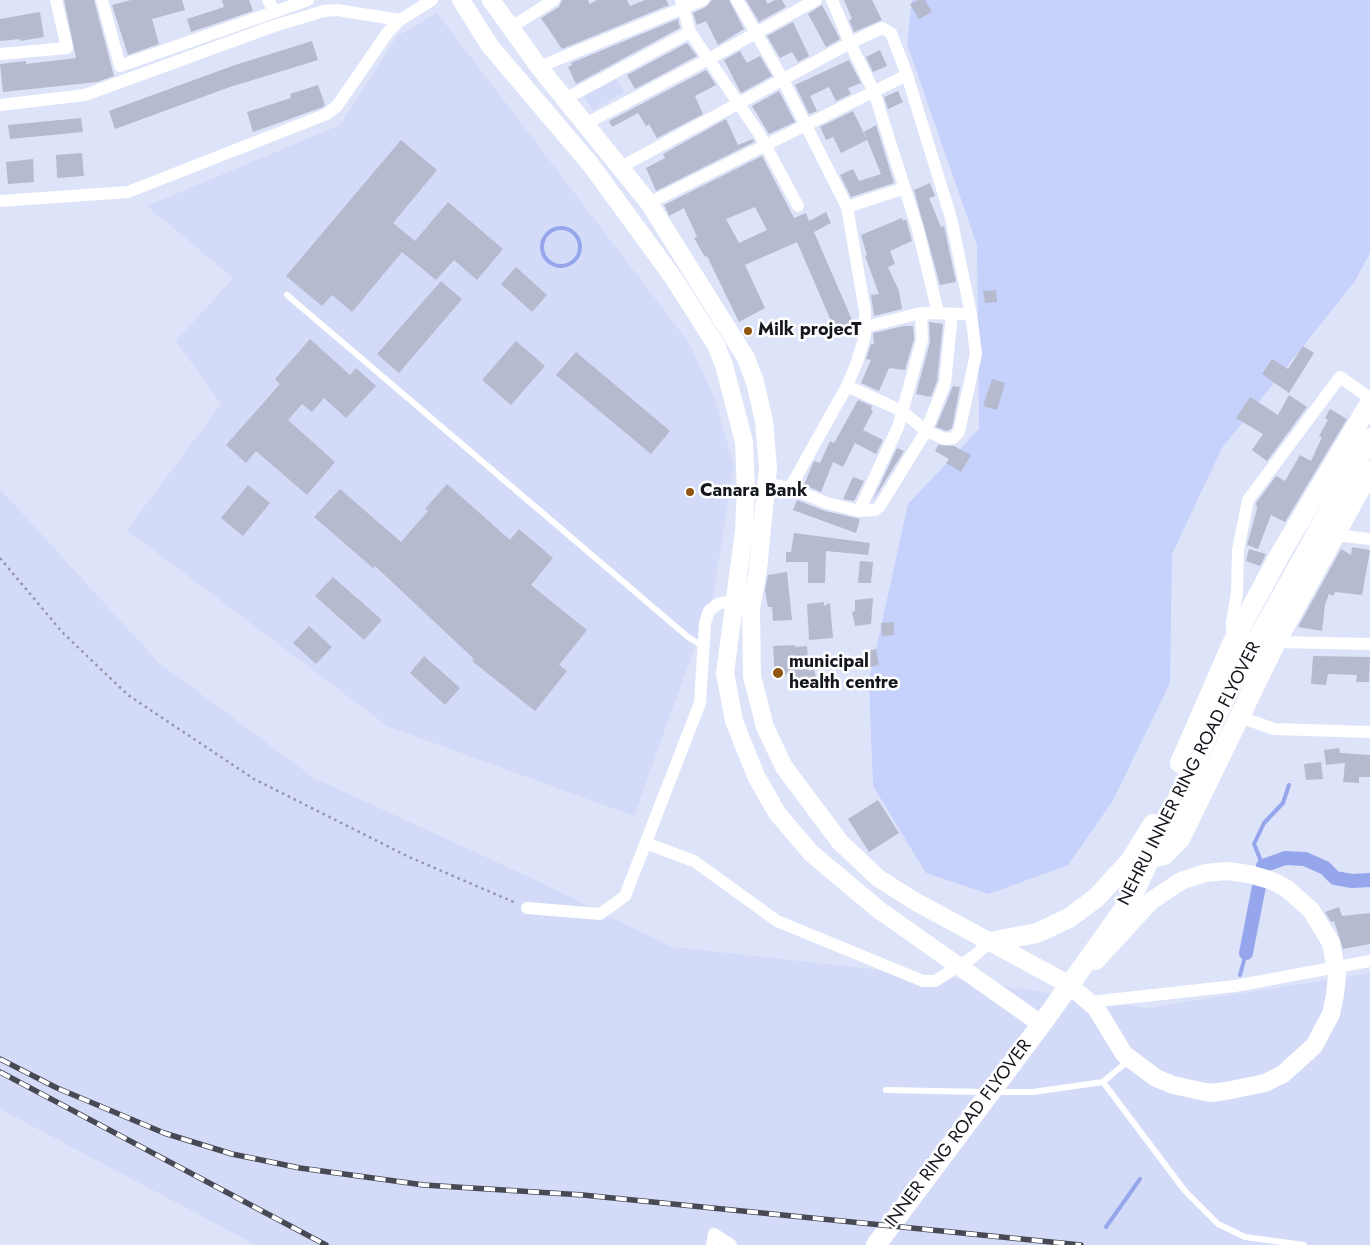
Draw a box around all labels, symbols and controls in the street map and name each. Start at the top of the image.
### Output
place label: Milk projecT [758,320,861,342]
marker: Milk projecT [742,325,754,337]
place label: Canara Bank [700,481,807,503]
marker: Canara Bank [684,486,696,498]
street label: NEHRU INNER RING ROAD FLYOVER [1114,639,1266,909]
place label: municipal health centre [789,652,898,694]
marker: municipal health centre [771,666,785,680]
street label: INNER RING ROAD FLYOVER [881,1036,1037,1232]

